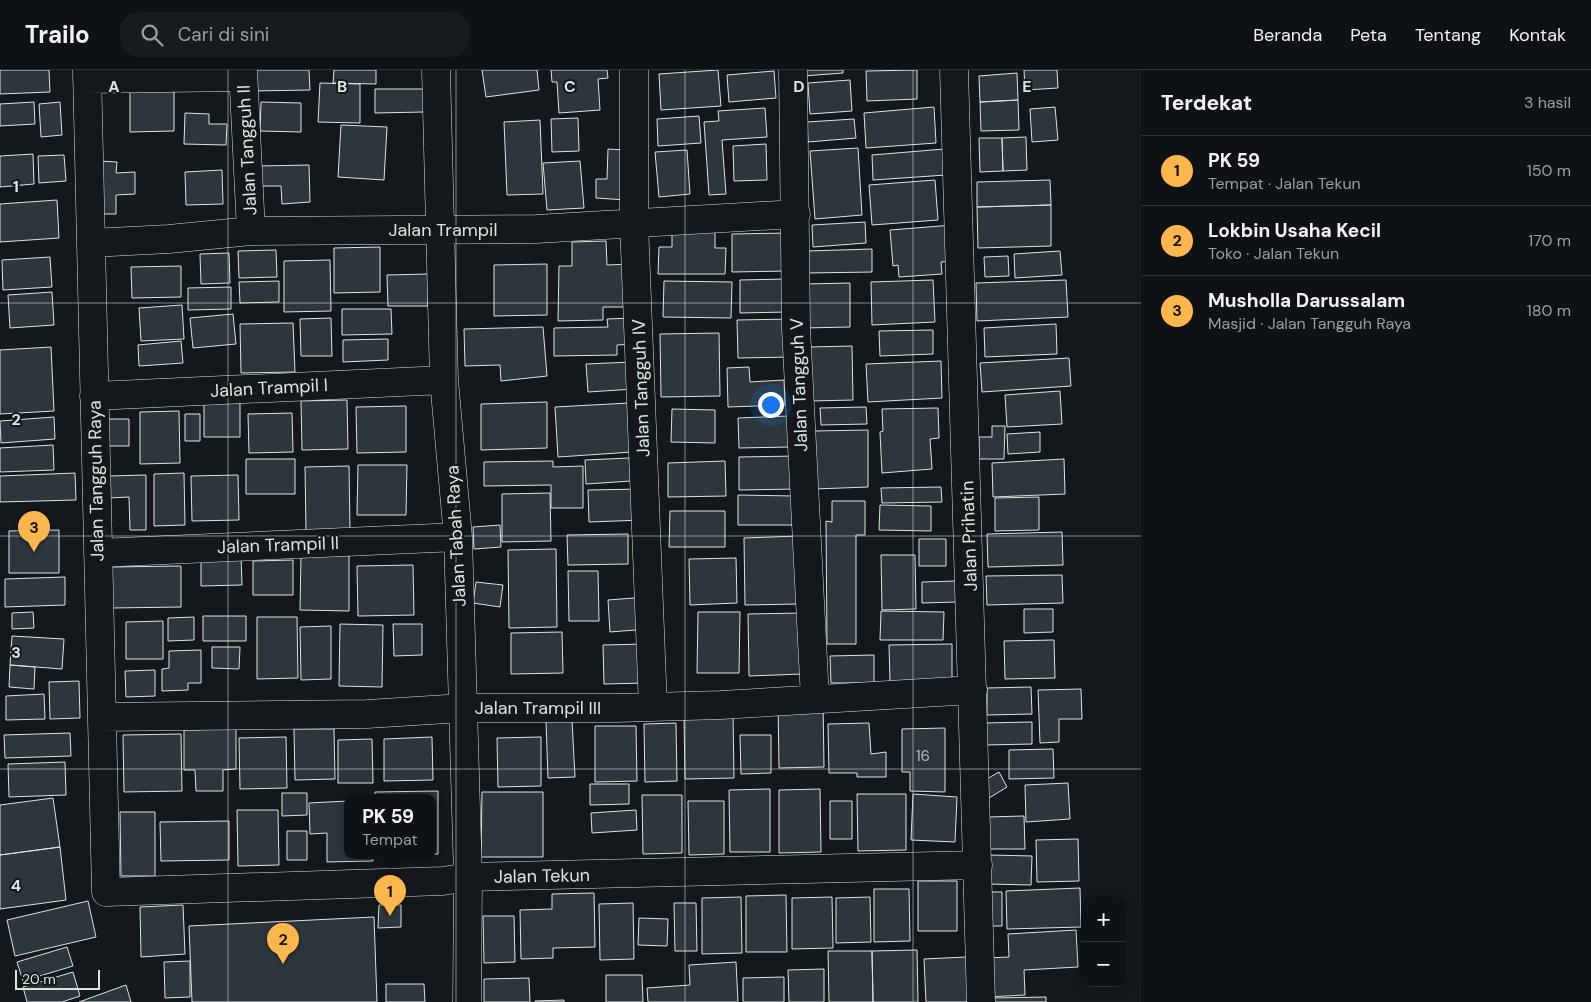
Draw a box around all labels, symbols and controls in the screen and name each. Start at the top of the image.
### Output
search box [120,12,470,57]
text: Trailo [25,19,90,50]
icon: search [138,21,166,49]
text: Cari di sini [178,22,269,47]
text: Beranda [1253,23,1322,47]
text: Peta [1350,23,1387,47]
text: Tentang [1415,23,1481,47]
text: Kontak [1509,23,1566,47]
text: A [108,76,120,97]
text: B [337,76,347,97]
text: C [564,76,576,97]
text: D [793,76,805,97]
text: E [1022,76,1032,97]
street label: Jalan Tangguh II [232,84,262,216]
text: Terdekat [1161,89,1252,117]
text: 3 hasil [1524,92,1571,113]
text: PK 59 [1208,148,1260,173]
text: 1 [1174,160,1180,181]
text: 150 m [1527,160,1571,181]
text: Tempat · Jalan Tekun [1208,173,1361,194]
text: 1 [13,176,19,197]
street label: Jalan Trampil [389,218,497,242]
text: Lokbin Usaha Kecil [1208,218,1381,243]
text: 2 [1172,230,1182,251]
text: 170 m [1528,230,1571,251]
text: Toko · Jalan Tekun [1208,243,1339,264]
text: Musholla Darussalam [1208,288,1405,313]
text: 3 [1172,300,1182,321]
text: 180 m [1527,300,1571,321]
text: Masjid · Jalan Tangguh Raya [1208,313,1411,334]
street label: Jalan Tangguh IV [627,318,655,458]
street label: Jalan Tangguh V [785,318,813,452]
street label: Jalan Trampil I [209,373,329,403]
your location [758,392,784,418]
street label: Jalan Tangguh Raya [83,400,109,562]
text: 2 [11,409,21,430]
street label: Jalan Tabah Raya [440,465,472,607]
street label: Jalan Prihatin [955,480,983,592]
pin: 3 [18,511,50,552]
street label: Jalan Trampil II [217,531,339,559]
text: 3 [11,642,21,663]
street label: Jalan Trampil III [475,696,601,720]
house number: 16 [916,746,930,766]
popup [344,794,436,859]
text: PK 59 [362,804,414,829]
text: Tempat [362,829,418,850]
street label: Jalan Tekun [494,863,590,889]
text: 4 [11,875,21,896]
pin: 1 [374,875,406,916]
map controls [1081,897,1126,987]
button: + [1081,897,1126,942]
pin: 2 [267,923,299,964]
button: − [1081,942,1126,987]
scale bar [15,967,100,990]
text: 20 m [22,970,56,988]

